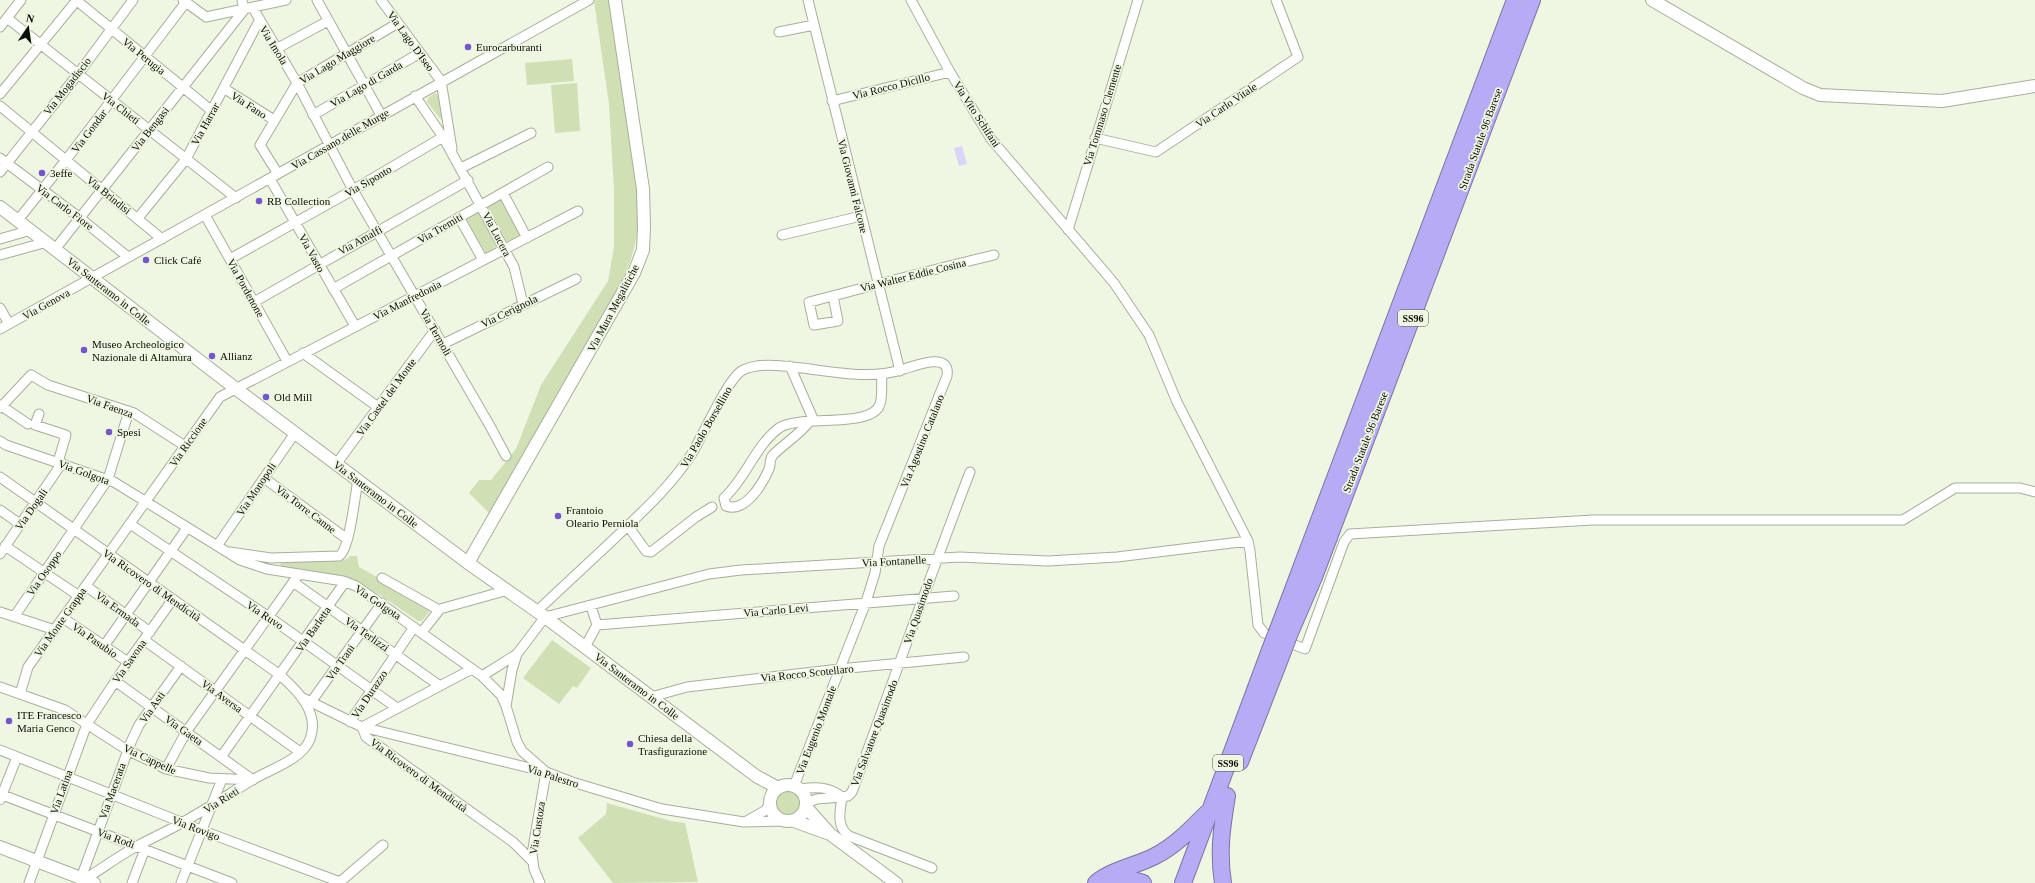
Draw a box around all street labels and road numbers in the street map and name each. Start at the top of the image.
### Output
street label: Via Lago D'Iseo [385,9,437,74]
street label: Via Imola [257,23,291,67]
street label: Via Lago Maggiore [297,32,377,86]
street label: Via Perugia [120,35,168,77]
street label: Via Mogadiscio [41,54,94,117]
street label: Via Lago di Garda [328,58,404,110]
street label: Via Tommaso Clemente [1081,62,1123,167]
street label: Via Rocco Dicillo [851,70,931,101]
street label: Via Vito Schifani [951,79,1003,149]
street label: Via Carlo Vitale [1193,80,1259,130]
street label: Strada Statale 96 Barese [1456,86,1504,191]
street label: Via Chieti [100,89,142,127]
street label: Via Fano [229,89,269,121]
street label: Via Harrar [188,100,222,147]
street label: Via Bengasi [129,104,171,154]
street label: Via Cassano delle Murge [289,106,391,172]
street label: Via Gondar [69,107,109,155]
street label: Via Giovanni Falcone [836,138,871,234]
street label: Via Siponto [342,163,394,199]
street label: Via Brindisi [84,174,134,216]
street label: Via Carlo Fiore [34,182,96,232]
street label: Via Tremiti [415,210,465,246]
street label: Via Lucera [480,210,514,258]
street label: Via Amalfi [336,223,384,257]
street label: Via Vasto [297,232,328,275]
street label: Via Santeramo in Colle [65,255,153,327]
street label: Via Walter Eddie Cosina [859,256,967,294]
street label: Via Pordenone [225,257,267,319]
street label: Via Mura Megalitiche [585,262,641,354]
street label: Via Manfredonia [371,278,443,322]
street label: Via Genova [20,286,72,322]
street label: Via Cerignola [479,292,539,330]
street label: Via Termoli [418,306,454,358]
road number: SS96 [1398,310,1428,326]
street label: Via Castel del Monte [354,356,418,438]
street label: Via Paolo Borsellino [678,384,734,470]
street label: Strada Statale 96 Barese [1340,390,1390,494]
street label: Via Faenza [85,392,135,420]
street label: Via Agostino Catalano [898,392,946,489]
street label: Via Riccione [167,415,209,469]
street label: Via Golgota [57,457,111,487]
street label: Via Santeramo in Colle [331,458,421,530]
street label: Via Monopoli [234,460,278,518]
street label: Via Torre Canne [274,482,339,536]
street label: Via Dogali [12,486,50,532]
street label: Via Ricovero di Mendicità [101,547,203,624]
street label: Via Osoppo [24,548,64,598]
street label: Via Fontanelle [862,553,927,569]
street label: Via Quasimodo [901,576,935,645]
street label: Via Golgota [353,582,404,622]
street label: Via Monte Grappa [32,585,88,659]
street label: Via Ermada [93,589,143,629]
street label: Via Ruvo [244,598,286,632]
street label: Via Carlo Levi [743,601,809,619]
street label: Via Barletta [293,604,333,654]
street label: Via Terlizzi [343,614,391,654]
street label: Via Pasubio [70,620,120,660]
street label: Via Savona [110,637,148,685]
street label: Via Trani [323,642,357,682]
street label: Via Santeramo in Colle [592,650,682,722]
street label: Via Rocco Scotellaro [760,662,855,684]
street label: Via Durazzo [349,667,390,720]
street label: Via Aversa [199,677,245,715]
street label: Via Salvatore Quasimodo [848,678,900,788]
street label: Via Eugenio Montale [794,684,838,776]
street label: Via Asti [137,689,167,725]
street label: Via Gaeta [163,713,205,747]
street label: Via Ricovero di Mendicità [368,736,470,814]
street label: Via Cappelle [122,742,178,777]
road number: SS96 [1213,755,1243,771]
street label: Via Macerata [96,761,128,821]
street label: Via Palestro [526,762,581,790]
street label: Via Latina [47,768,75,816]
street label: Via Rieti [201,784,241,816]
street label: Via Custoza [527,801,547,855]
street label: Via Rovigo [170,813,222,843]
street label: Via Rodi [95,826,137,850]

